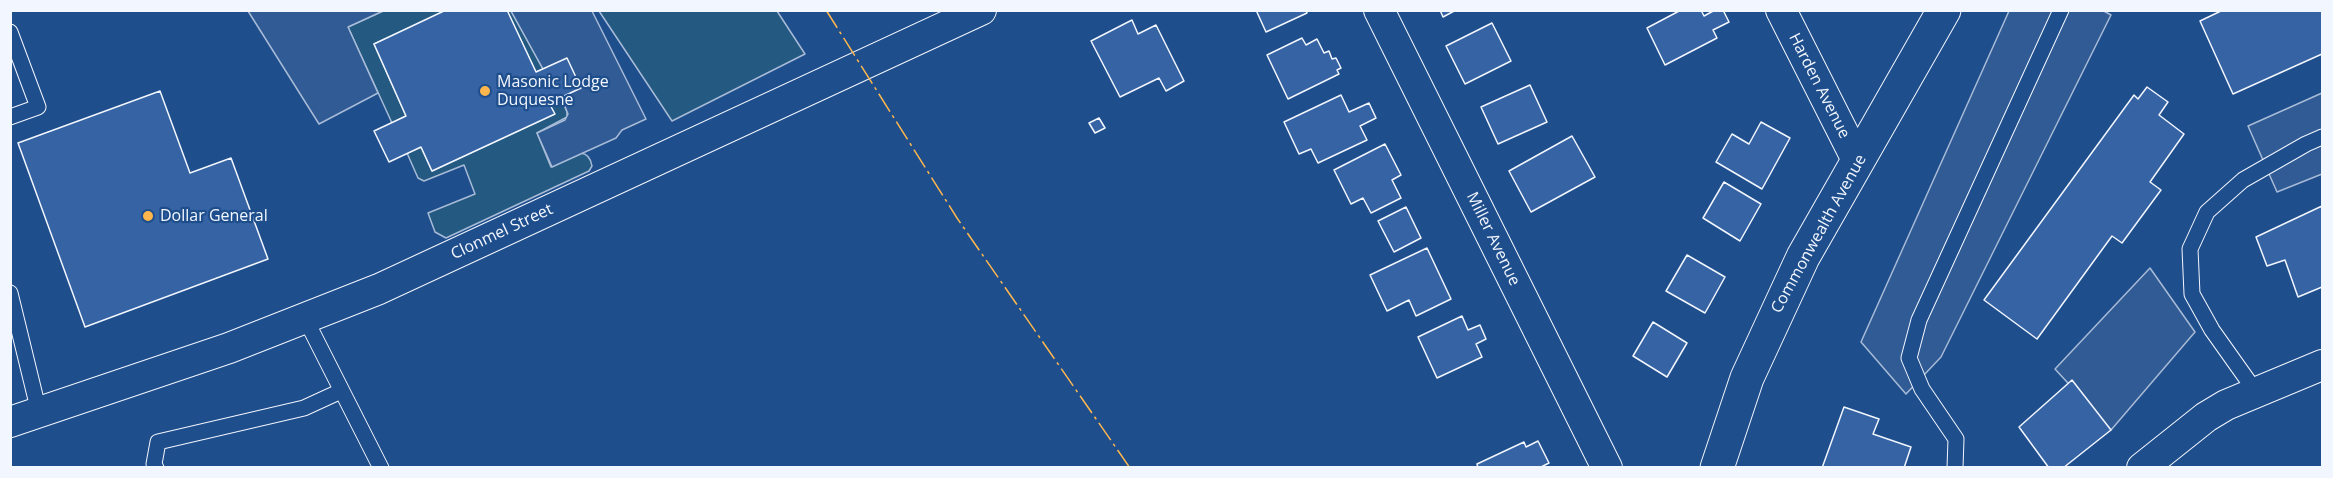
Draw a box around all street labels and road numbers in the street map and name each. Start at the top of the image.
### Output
street label: Harden Avenue [1784,30,1854,142]
street label: Commonwealth Avenue [1767,151,1871,317]
street label: Miller Avenue [1462,189,1524,289]
street label: Clonmel Street [448,200,556,264]

